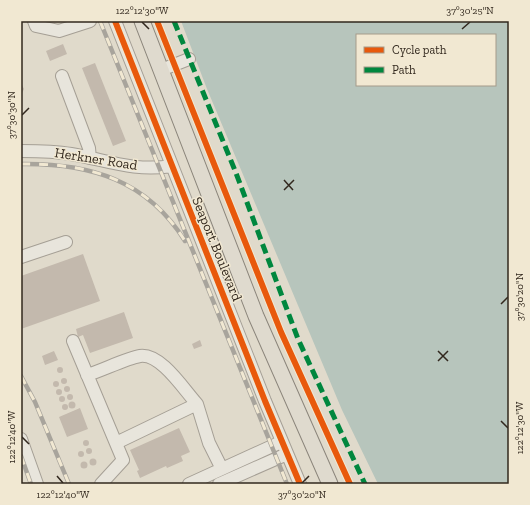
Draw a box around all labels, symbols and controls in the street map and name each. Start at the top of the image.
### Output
text: 122°12'30"W [116,5,169,17]
text: 37°30'25"N [446,5,494,17]
legend [356,34,496,86]
text: Cycle path [392,43,447,57]
text: Path [392,63,416,77]
text: 37°30'30"N [6,90,18,139]
street label: Herkner Road [53,144,139,174]
street label: Seaport Boulevard [188,194,246,304]
text: 37°30'20"N [514,272,526,321]
text: 122°12'30"W [514,401,526,454]
text: 122°12'40"W [6,410,18,463]
text: 122°12'40"W [37,489,90,501]
text: 37°30'20"N [278,489,327,501]

